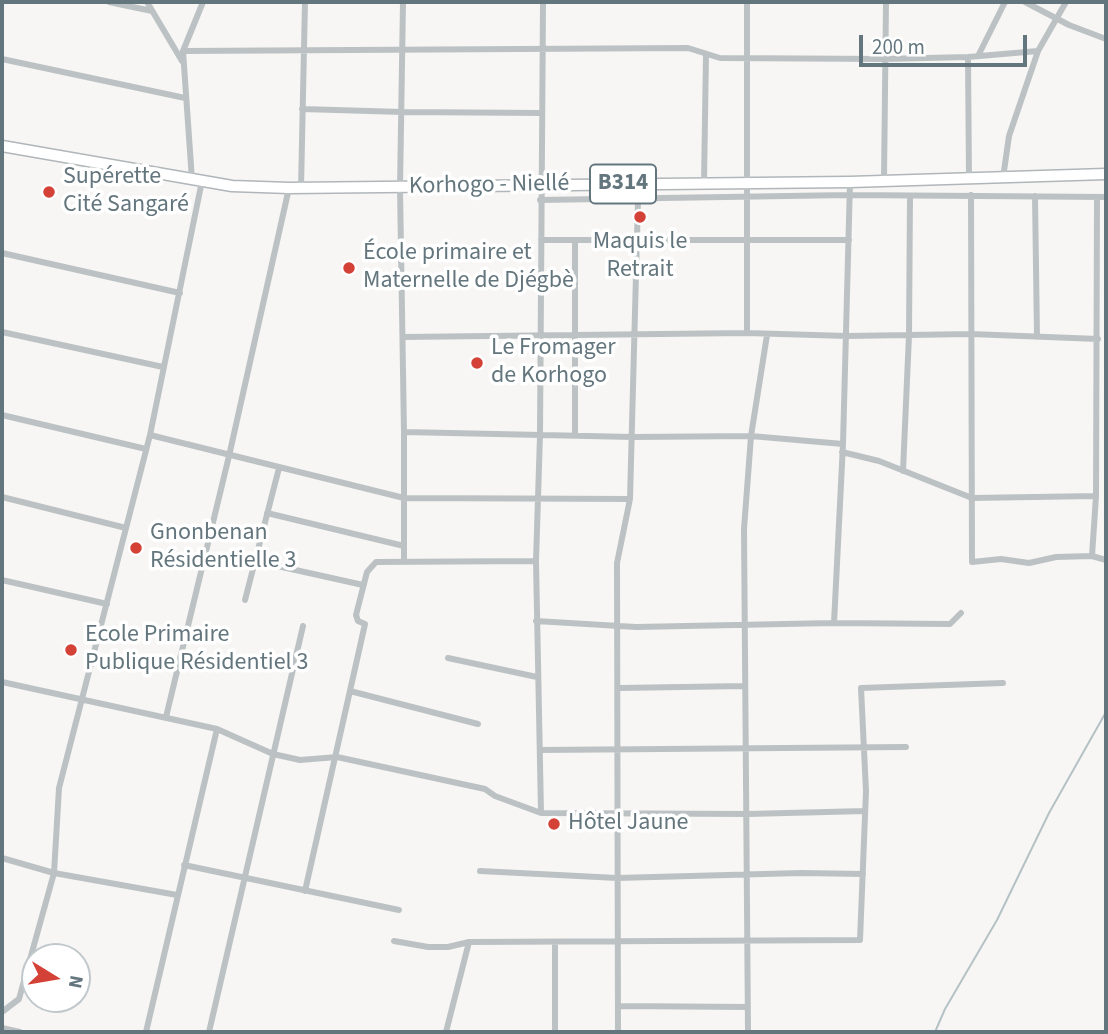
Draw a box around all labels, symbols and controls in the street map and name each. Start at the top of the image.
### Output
scale bar [863,21,1031,65]
text: 200 m [872,32,925,62]
place label: Supérette Cité Sangaré [63,164,189,220]
road number: B314 [590,164,656,204]
street label: Korhogo - Niellé [409,170,569,202]
marker: Supérette Cité Sangaré [41,184,57,200]
marker: Maquis le Retrait [632,209,648,225]
place label: Maquis le Retrait [593,229,687,285]
place label: École primaire et Maternelle de Djégbè [363,240,574,296]
marker: École primaire et Maternelle de Djégbè [341,260,357,276]
place label: Le Fromager de Korhogo [491,335,616,391]
marker: Le Fromager de Korhogo [469,355,485,371]
place label: Gnonbenan Résidentielle 3 [150,520,296,576]
marker: Gnonbenan Résidentielle 3 [128,540,144,556]
place label: Ecole Primaire Publique Résidentiel 3 [85,622,308,678]
marker: Ecole Primaire Publique Résidentiel 3 [63,642,79,658]
place label: Hôtel Jaune [568,810,689,838]
marker: Hôtel Jaune [546,816,562,832]
north arrow [21,943,91,1013]
text: N [61,973,90,990]

